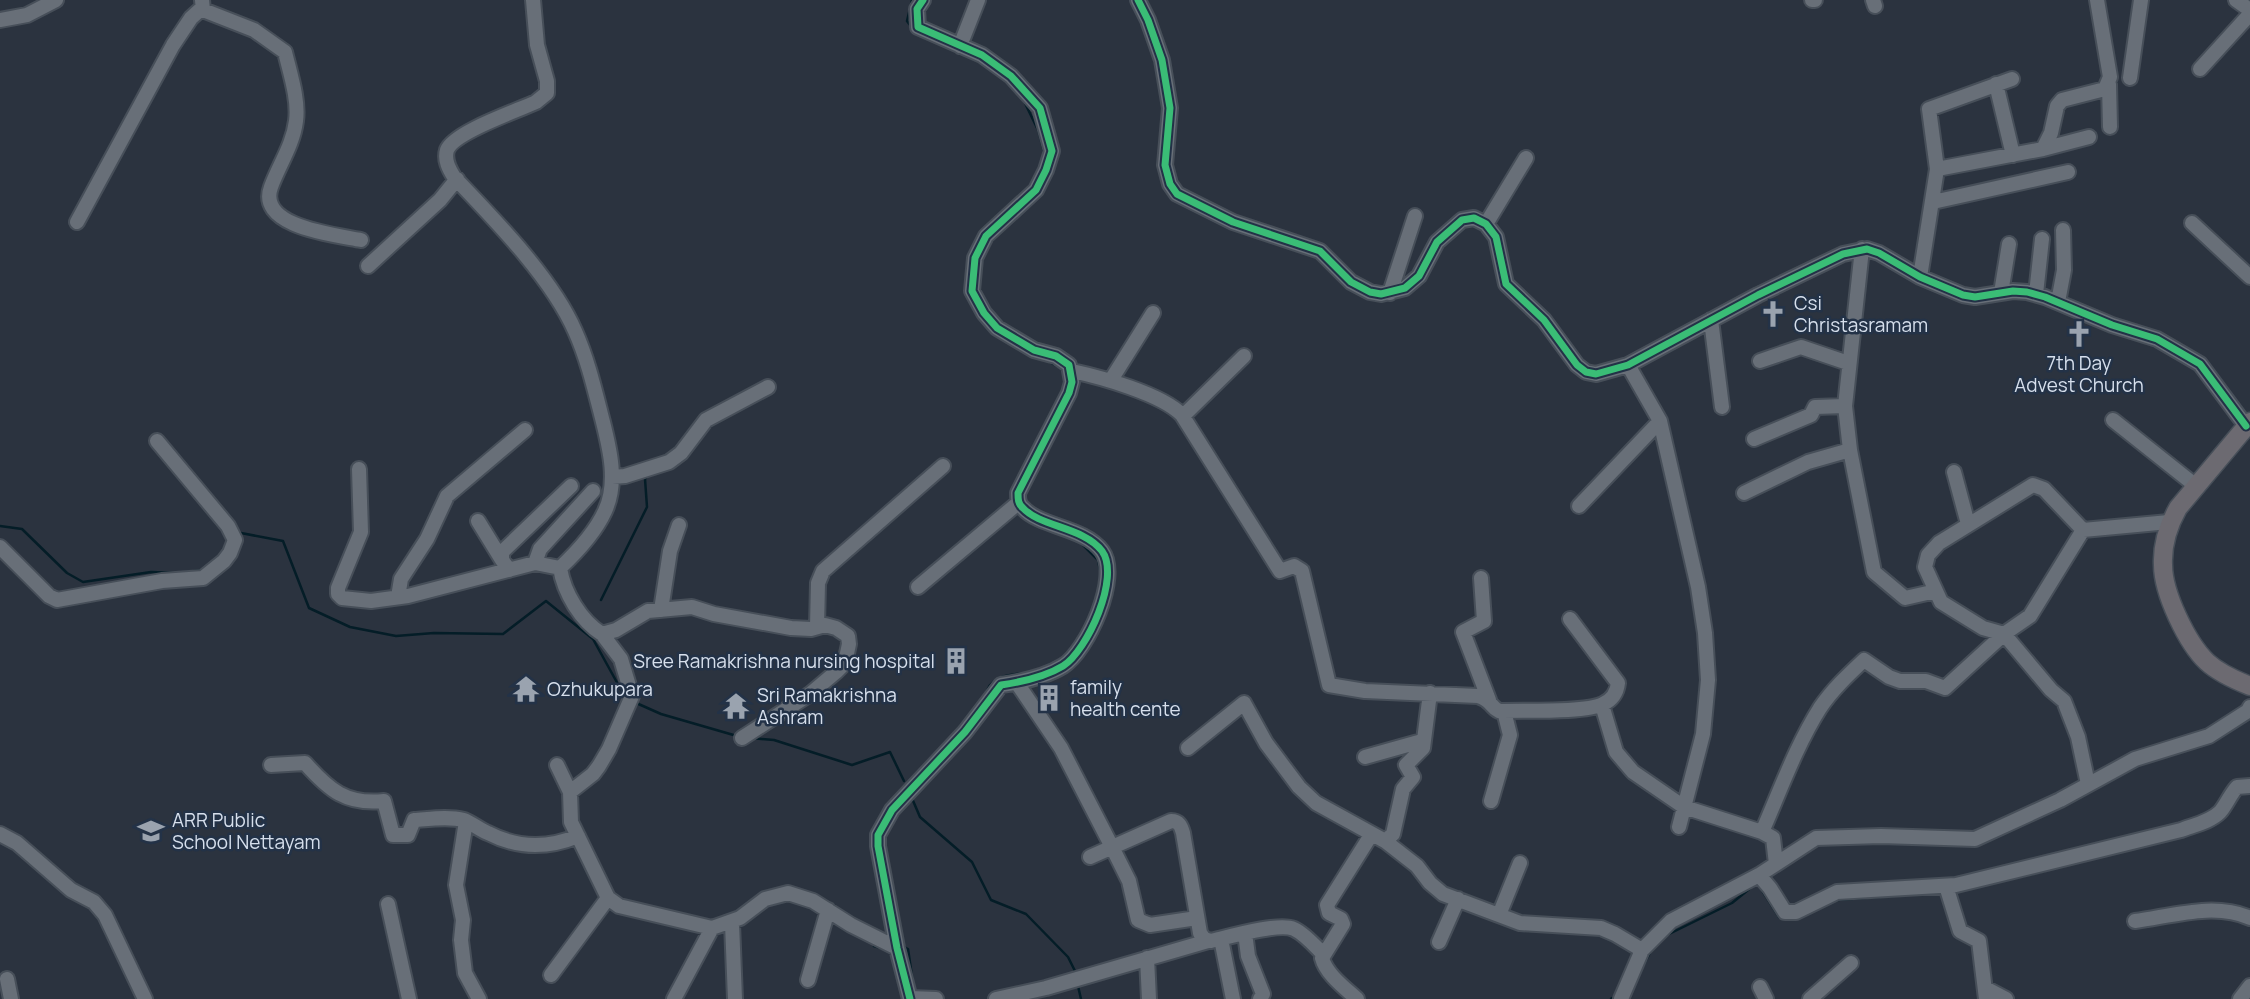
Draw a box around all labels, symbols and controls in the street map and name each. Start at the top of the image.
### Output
place label: Csi Christasramam [1794,290,1928,338]
church icon: Csi Christasramam [1758,299,1788,329]
church icon: 7th Day Advest Church [2064,319,2094,349]
place label: 7th Day Advest Church [2014,350,2144,398]
building icon: Sree Ramakrishna nursing hospital [941,646,971,676]
place label: Sree Ramakrishna nursing hospital [633,648,935,674]
temple icon: Ozhukupara [511,674,541,704]
place label: family health cente [1070,674,1181,722]
place label: Ozhukupara [547,676,653,702]
place label: Sri Ramakrishna Ashram [757,682,897,730]
building icon: family health cente [1034,683,1064,713]
temple icon: Sri Ramakrishna Ashram [721,691,751,721]
place label: ARR Public School Nettayam [172,807,321,855]
school or university icon: ARR Public School Nettayam [136,816,166,846]

